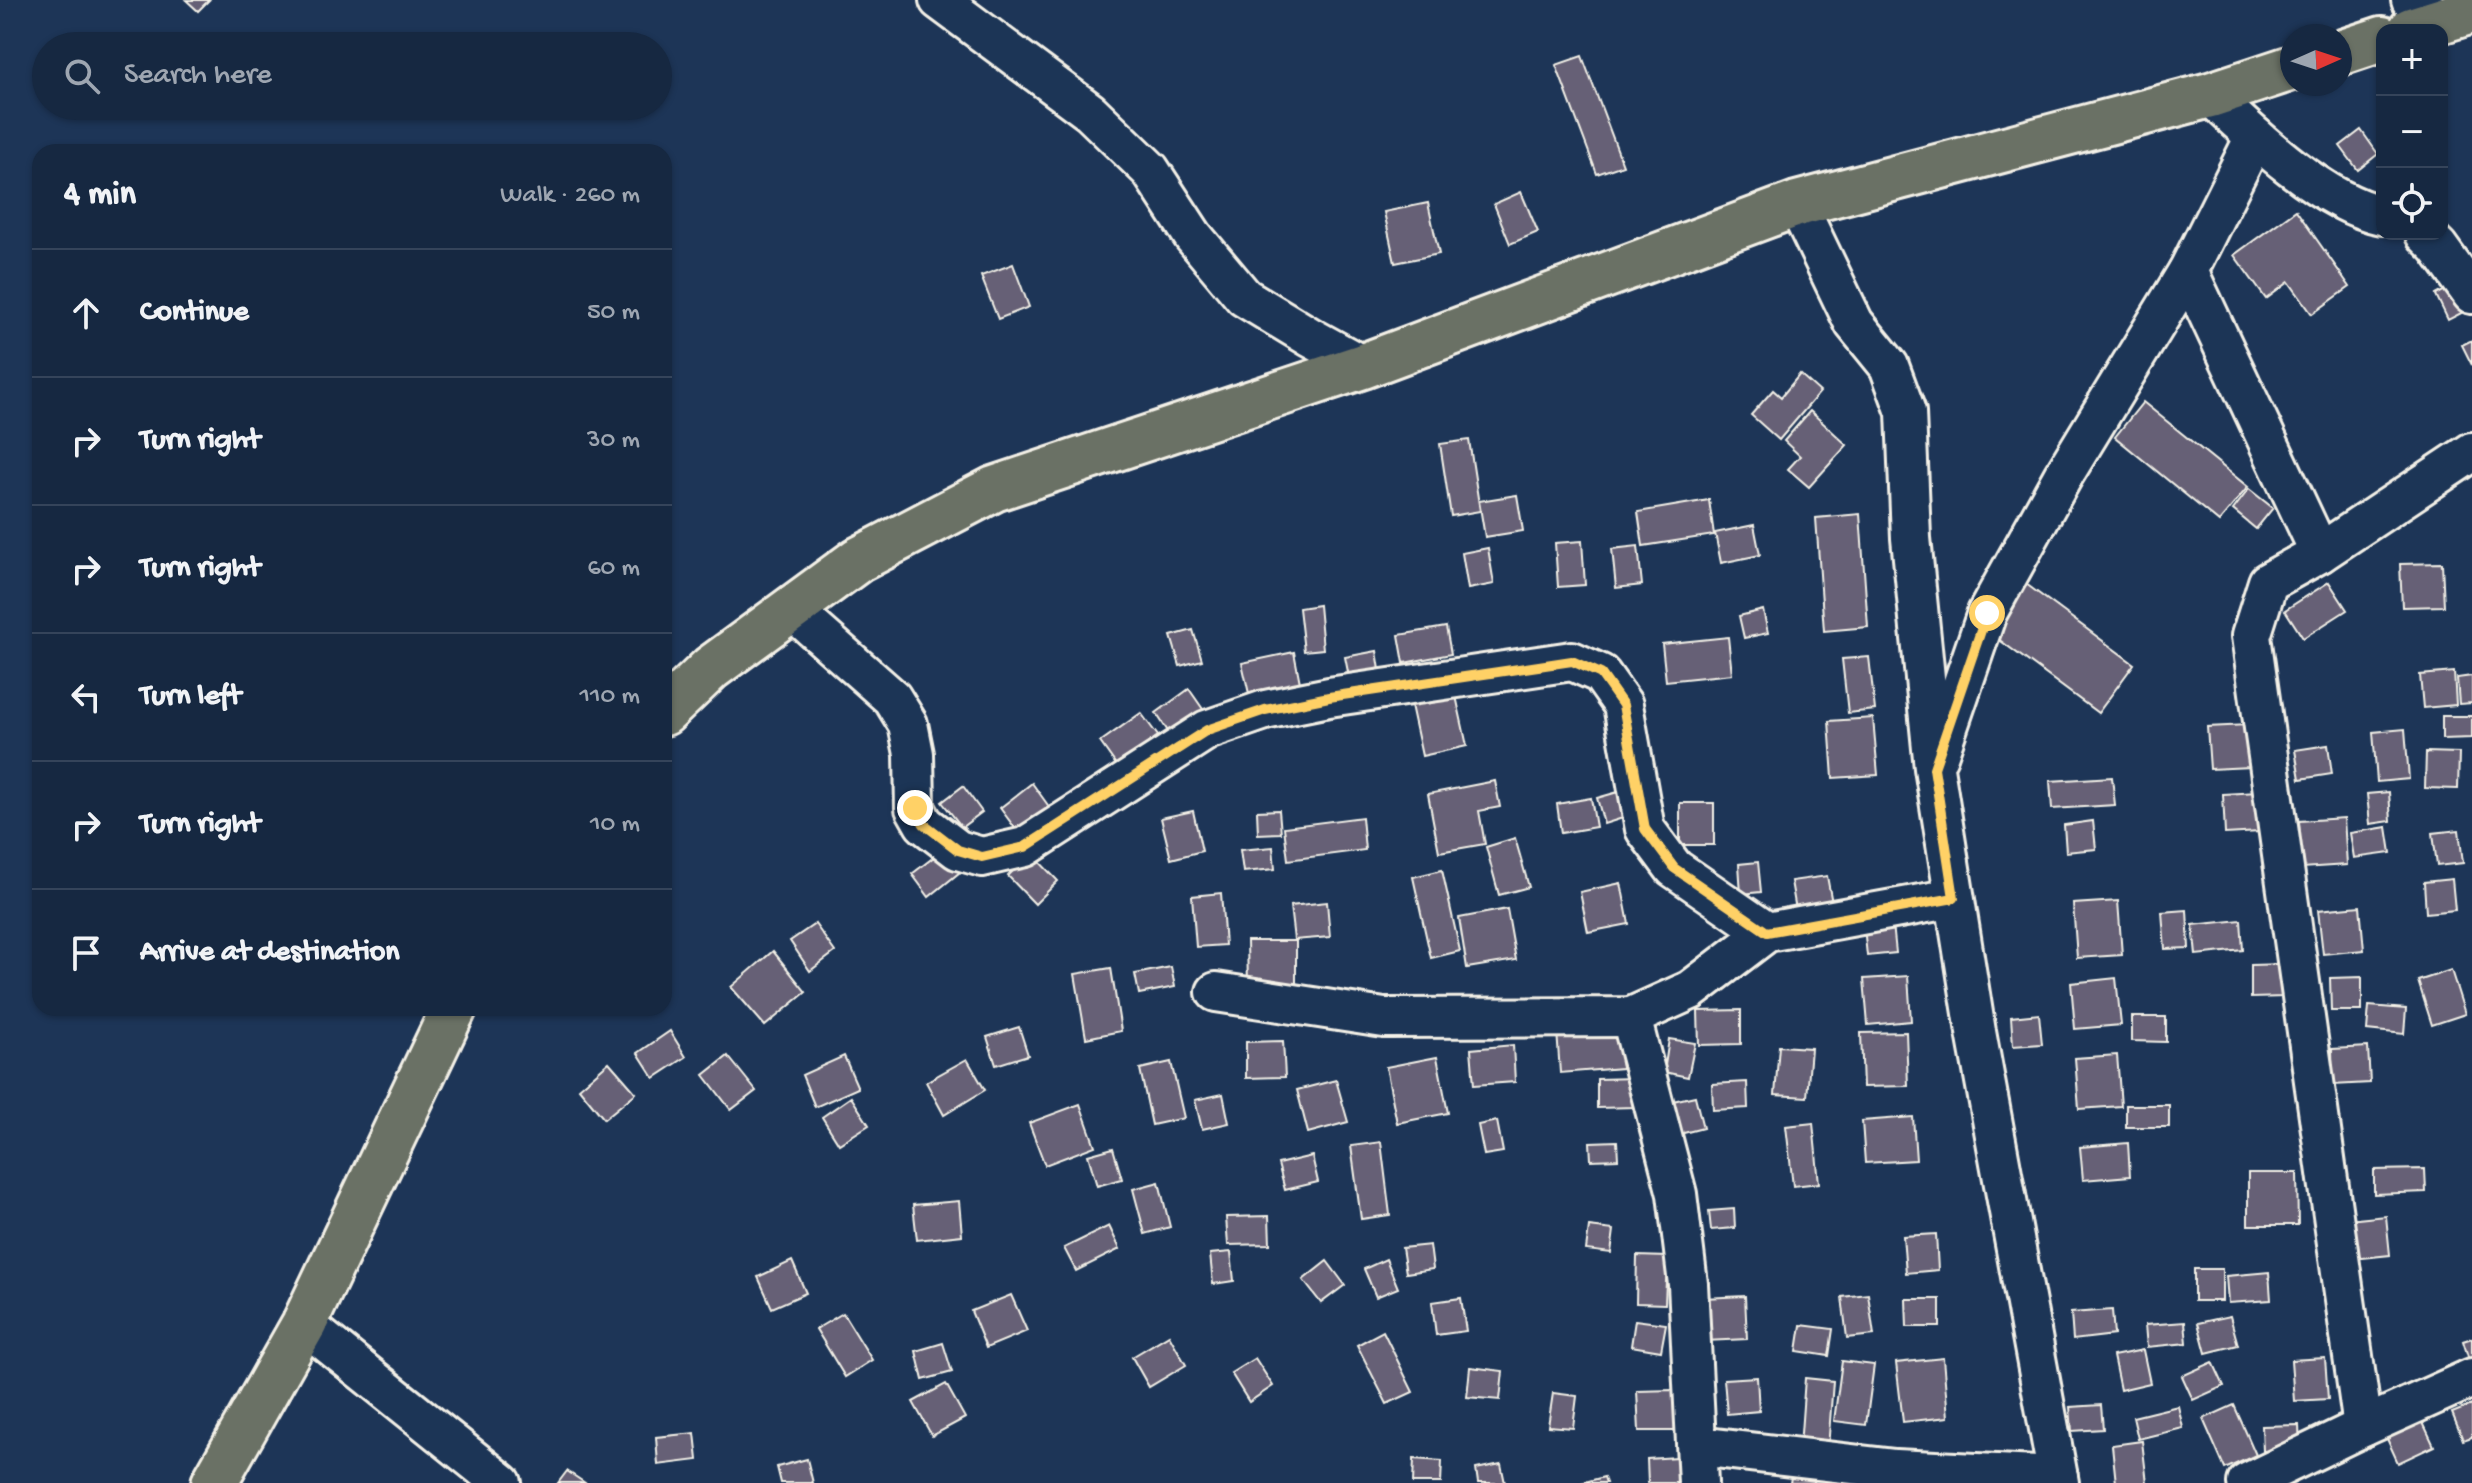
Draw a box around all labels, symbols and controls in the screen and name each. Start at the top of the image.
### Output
north arrow [2280,24,2352,96]
map controls [2376,24,2448,240]
button: + [2376,24,2448,96]
search box [32,32,672,120]
icon: search [60,54,104,98]
text: Search here [124,59,272,94]
button: − [2376,96,2448,168]
button: locate [2376,168,2448,240]
text: 4 min [64,176,136,216]
text: Walk · 260 m [500,181,640,212]
icon: ahead [64,291,108,335]
text: Continue [140,296,249,331]
text: 50 m [587,298,640,329]
icon: right [64,419,108,463]
text: Turn right [140,424,260,459]
text: 30 m [587,426,640,457]
icon: right [64,547,108,591]
text: Turn right [140,552,260,587]
text: 60 m [587,554,640,585]
route start [1969,595,2005,631]
icon: left [64,675,108,719]
text: Turn left [140,680,241,715]
text: 110 m [580,682,640,713]
route end [897,790,933,826]
icon: right [64,803,108,847]
text: Turn right [140,808,260,843]
text: 10 m [590,810,640,841]
icon: arrive [64,931,108,975]
text: Arrive at destination [140,936,400,971]

